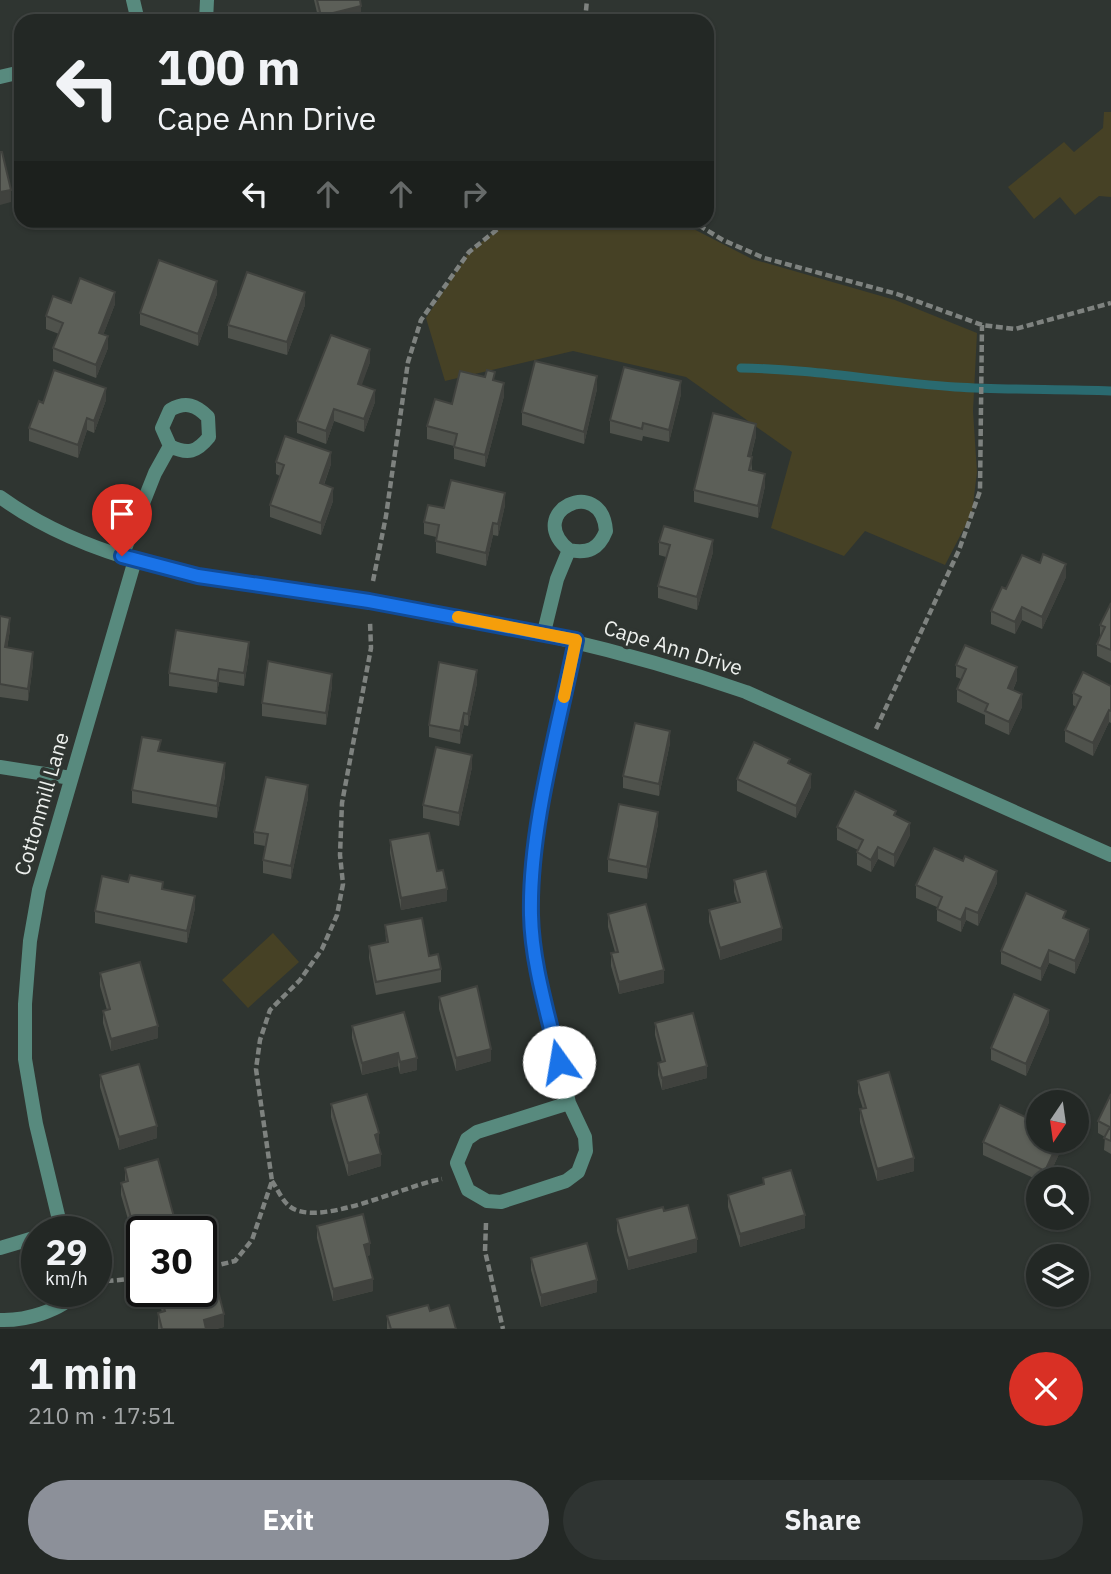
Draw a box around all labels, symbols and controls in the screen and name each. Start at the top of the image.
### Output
text: 100 m [157,35,301,98]
icon: left [42,42,133,133]
text: Cape Ann Drive [157,97,376,139]
icon: left [236,175,274,213]
icon: ahead [309,175,347,213]
icon: ahead [382,175,420,213]
icon: right [455,175,493,213]
pin [92,484,152,556]
icon: arrive [103,495,141,533]
street label: Cape Ann Drive [600,613,746,681]
street label: Cottonmill Lane [7,729,75,879]
position arrow [522,1025,596,1099]
north arrow [1026,1090,1088,1153]
map controls [1026,1090,1089,1307]
button: search [1026,1167,1089,1230]
speed limit sign: 30 [126,1216,217,1307]
text: 29 [45,1229,88,1275]
button: layers [1026,1244,1089,1307]
text: km/h [45,1267,88,1290]
text: 1 min [28,1346,138,1401]
button: close [1009,1352,1083,1426]
text: 210 m · 17:51 [28,1400,175,1430]
button: Exit [28,1480,549,1560]
button: Share [563,1480,1083,1560]

